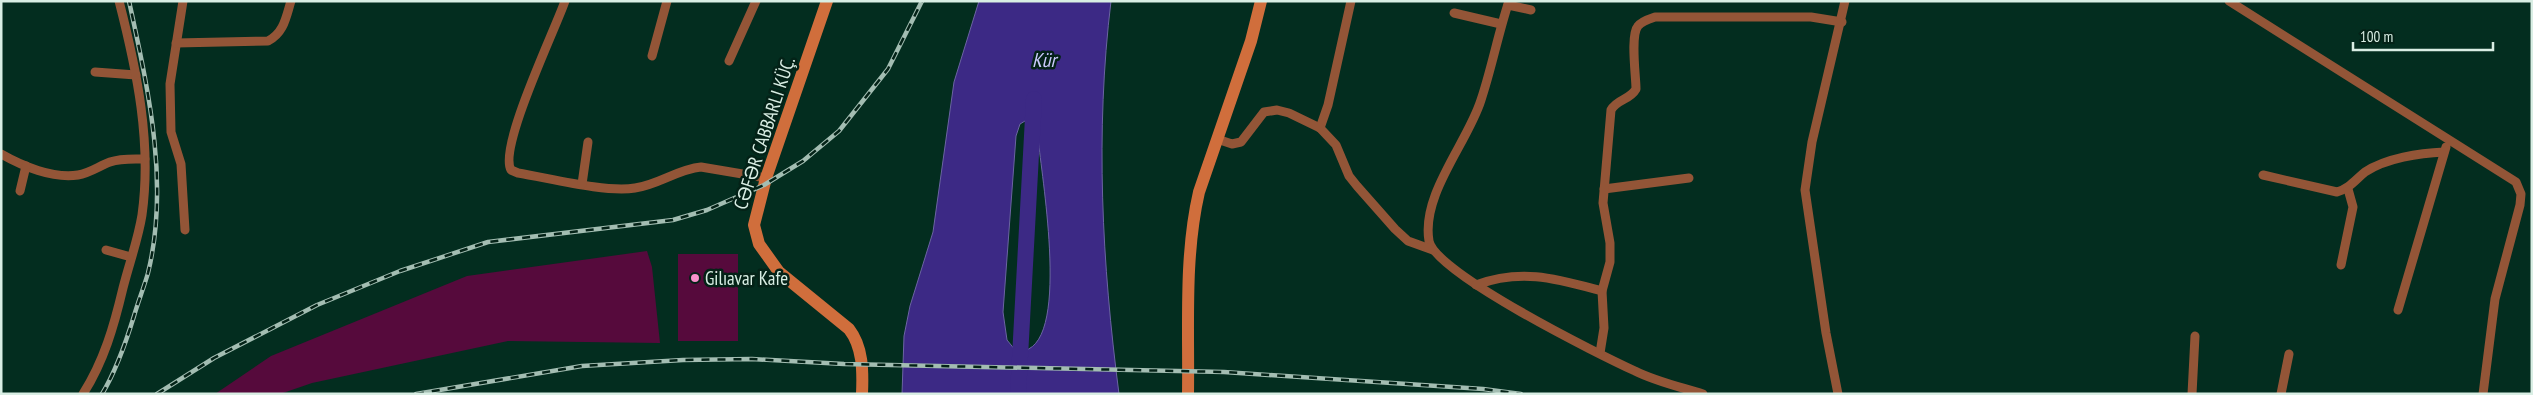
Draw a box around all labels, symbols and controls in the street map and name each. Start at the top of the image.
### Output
scale bar [2353,20,2493,52]
text: 100 m [2360,27,2393,46]
water label: Kür [1032,47,1059,73]
street label: CƏFƏR CABBARLI KÜÇ. [728,54,800,212]
place label: Gilıavar Kafe [705,266,788,290]
marker: Gilıavar Kafe [689,272,701,284]

